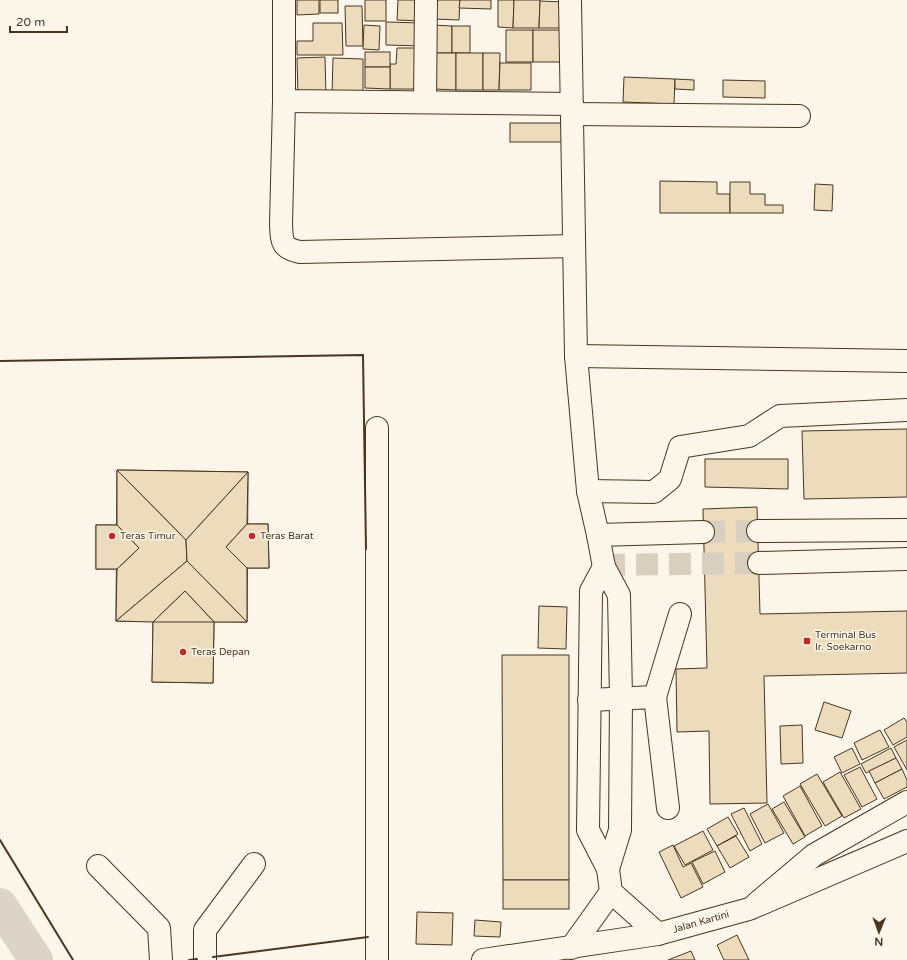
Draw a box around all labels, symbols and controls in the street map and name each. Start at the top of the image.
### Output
scale bar [10,8,67,34]
text: 20 m [16,15,45,29]
place label: Teras Timur [120,530,176,542]
place label: Teras Barat [260,530,314,542]
marker: Teras Timur [107,531,117,541]
marker: Teras Barat [247,531,257,541]
place label: Terminal Bus Ir. Soekarno [815,629,876,653]
marker: Terminal Bus Ir. Soekarno [802,636,812,646]
place label: Teras Depan [191,646,250,658]
marker: Teras Depan [178,647,188,657]
street label: Jalan Kartini [671,908,731,936]
north arrow [859,912,899,952]
text: N [874,935,883,948]

